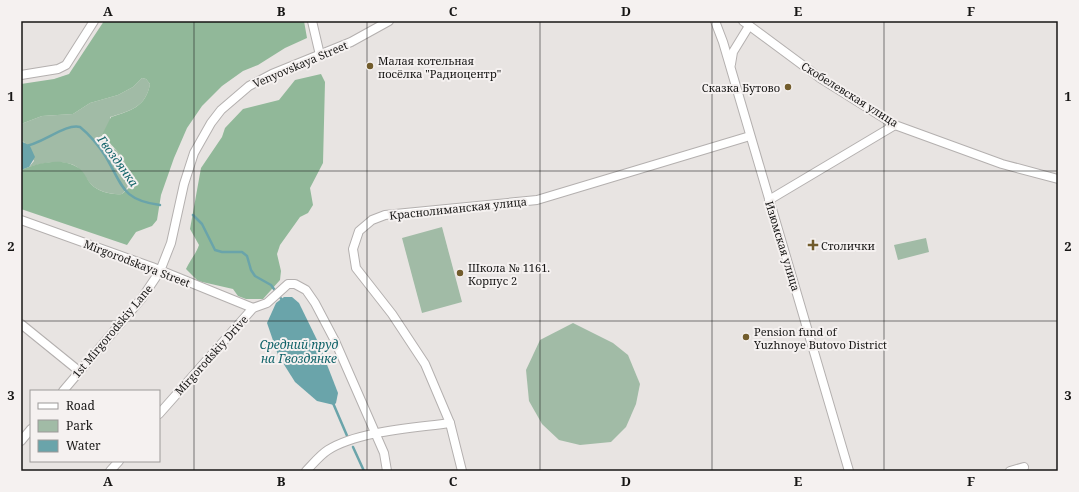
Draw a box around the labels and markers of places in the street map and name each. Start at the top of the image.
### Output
place label: Малая котельная посёлка "Радиоцентр" [378,53,501,81]
marker: Малая котельная посёлка "Радиоцентр" [365,61,375,71]
place label: Сказка Бутово [702,80,780,95]
marker: Сказка Бутово [783,82,793,92]
place label: Столички [821,238,875,253]
marker: Столички [808,240,818,250]
place label: Школа № 1161. Корпус 2 [468,260,550,288]
marker: Школа № 1161. Корпус 2 [455,268,465,278]
place label: Pension fund of Yuzhnoye Butovo District [753,324,887,352]
marker: Pension fund of Yuzhnoye Butovo District [741,332,751,342]

